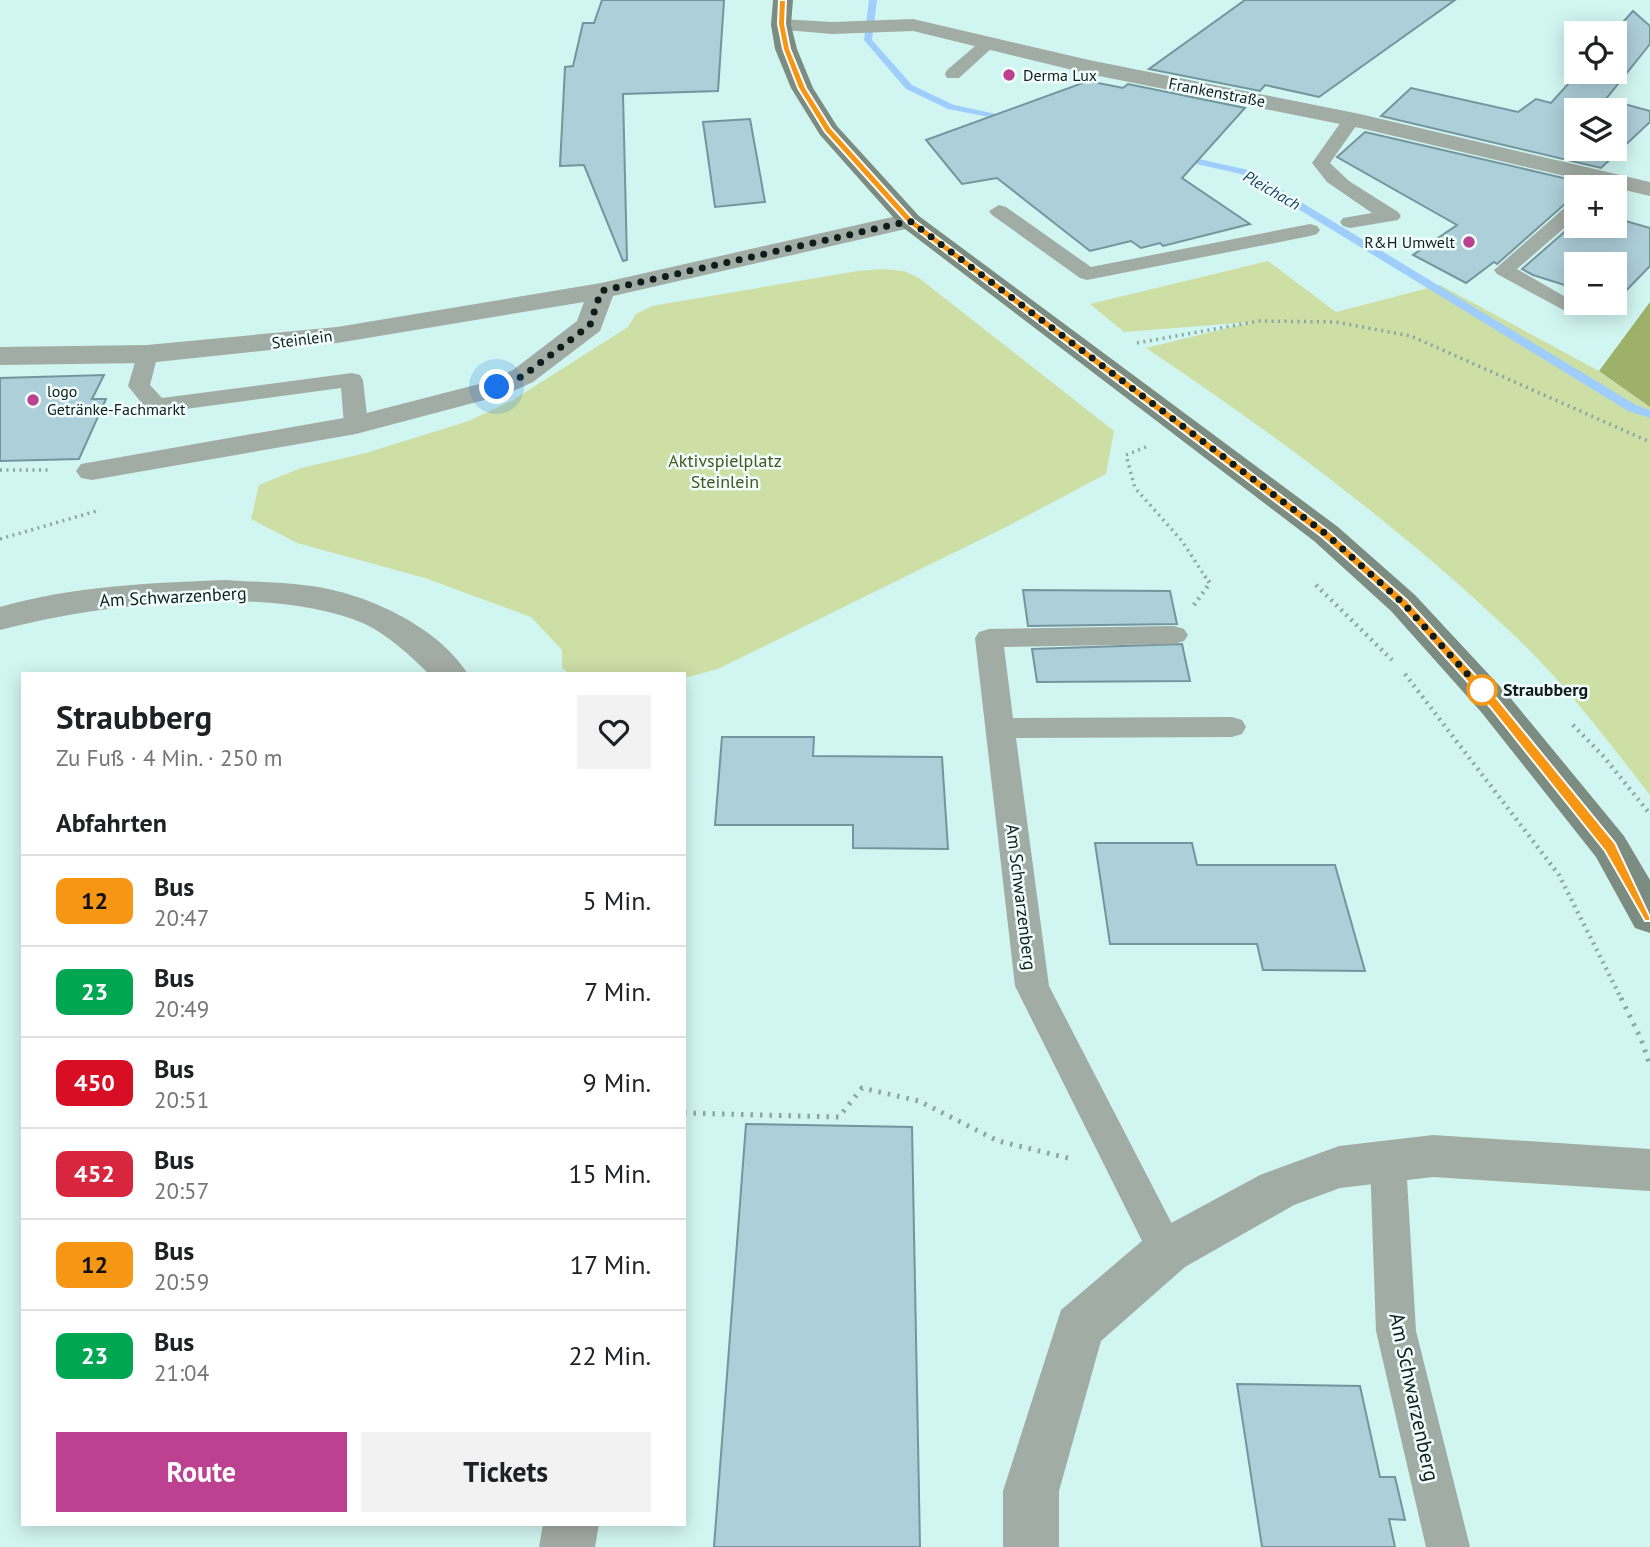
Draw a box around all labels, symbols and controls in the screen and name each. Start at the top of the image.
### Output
map controls [1564,21,1627,315]
button: locate [1564,21,1627,84]
place label: Derma Lux [1023,65,1097,85]
marker: Derma Lux [1001,67,1017,83]
street label: Frankenstraße [1167,73,1267,111]
button: layers [1564,98,1627,161]
water label: Pleichach [1240,166,1304,214]
button: + [1564,175,1627,238]
place label: R&H Umwelt [1364,232,1456,252]
marker: R&H Umwelt [1461,234,1477,250]
button: − [1564,252,1627,315]
street label: Steinlein [271,325,333,353]
your location [479,369,514,404]
place label: logo Getränke-Fachmarkt [47,381,186,419]
marker: logo Getränke-Fachmarkt [25,392,41,408]
park label: Aktivspielplatz Steinlein [668,449,782,493]
street label: Am Schwarzenberg [99,581,247,612]
marker: Straubberg [1467,675,1497,705]
place label: Straubberg [1503,678,1588,701]
text: Straubberg [56,695,212,738]
button: heart [577,695,651,769]
text: Zu Fuß · 4 Min. · 250 m [56,743,282,772]
text: Abfahrten [56,806,167,839]
street label: Am Schwarzenberg [1001,823,1042,971]
text: Bus [154,870,194,903]
text: 5 Min. [583,884,651,917]
text: 12 [81,885,108,916]
text: 20:47 [154,903,209,932]
text: Bus [154,961,194,994]
text: 7 Min. [584,975,651,1008]
text: 23 [81,976,108,1007]
text: 20:49 [154,994,209,1023]
text: Bus [154,1052,194,1085]
text: 9 Min. [583,1066,651,1099]
text: 450 [74,1067,115,1098]
text: 20:51 [154,1085,209,1114]
text: Bus [154,1143,194,1176]
text: 15 Min. [568,1157,651,1190]
text: 452 [74,1158,115,1189]
text: 20:57 [154,1176,209,1205]
text: Bus [154,1234,194,1267]
text: 17 Min. [570,1248,651,1281]
text: 12 [81,1249,108,1280]
text: 20:59 [154,1267,209,1296]
street label: Am Schwarzenberg [1383,1310,1446,1484]
text: Bus [154,1325,194,1358]
text: 22 Min. [568,1339,651,1372]
text: 23 [81,1340,108,1371]
text: 21:04 [154,1358,209,1387]
button: Route [56,1432,347,1512]
button: Tickets [361,1432,651,1512]

